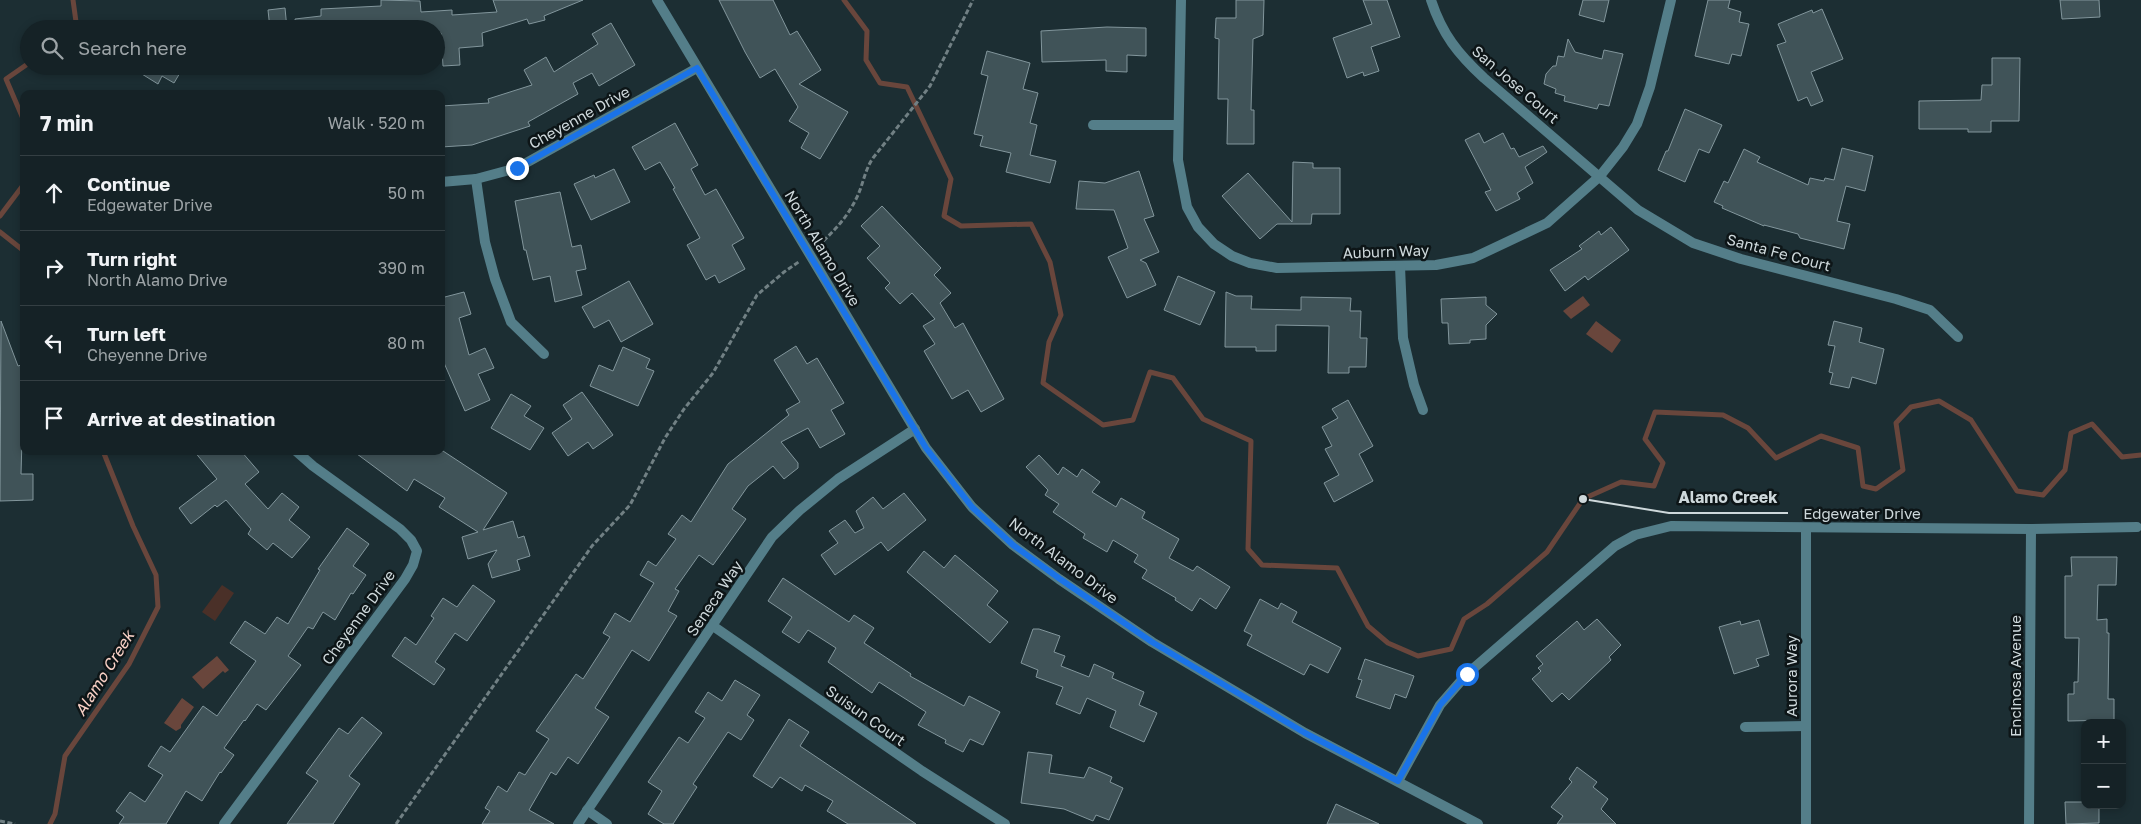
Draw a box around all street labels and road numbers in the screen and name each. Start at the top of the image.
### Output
street label: San Jose Court [1469,41,1563,127]
street label: Cheyenne Drive [525,82,633,152]
street label: North Alamo Drive [781,187,865,309]
street label: Santa Fe Court [1725,229,1833,275]
street label: Auburn Way [1343,240,1430,262]
street label: Edgewater Drive [1803,504,1921,522]
street label: North Alamo Drive [1006,513,1122,607]
street label: Seneca Way [682,556,746,639]
street label: Cheyenne Drive [318,566,399,668]
street label: Encinosa Avenue [2006,615,2024,737]
street label: Aurora Way [1782,634,1800,717]
street label: Suisun Court [823,681,909,749]

